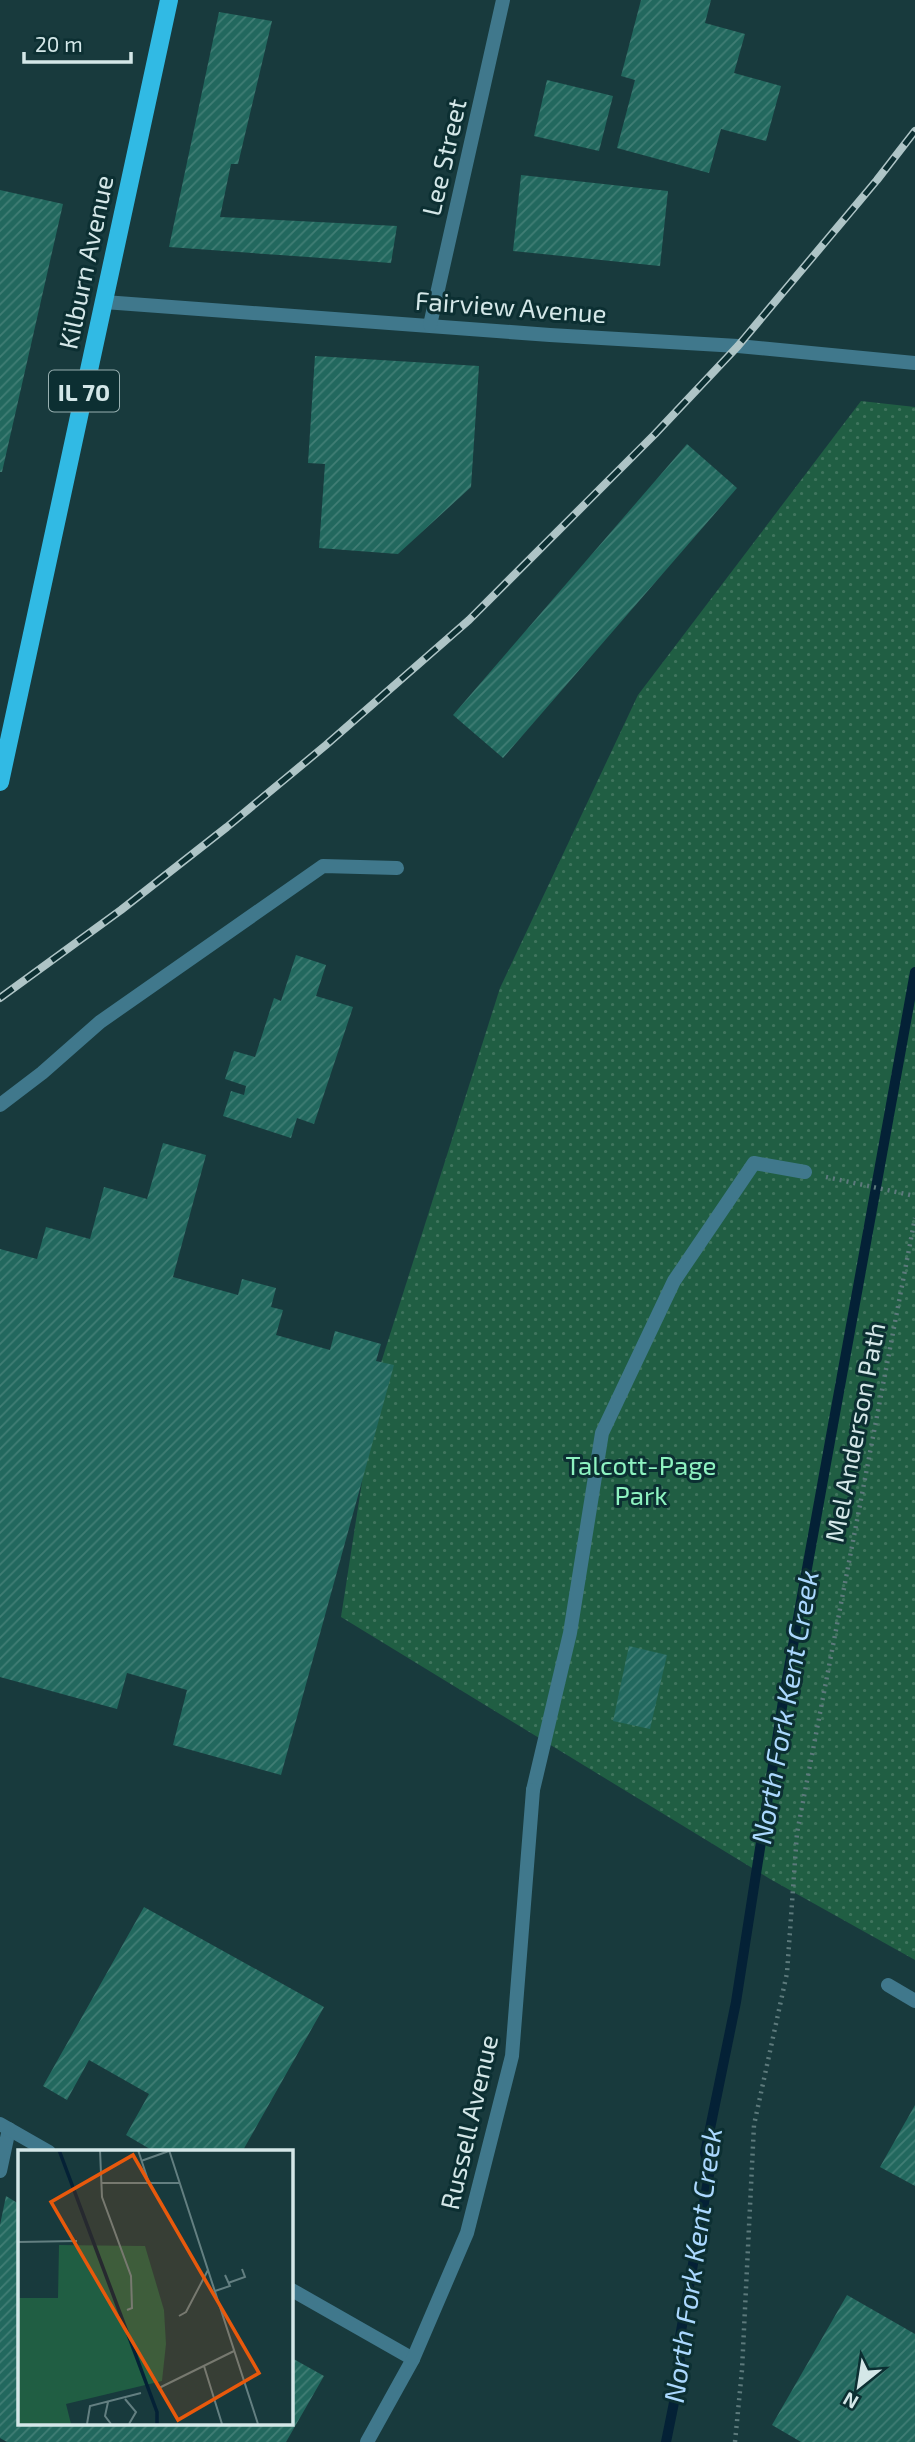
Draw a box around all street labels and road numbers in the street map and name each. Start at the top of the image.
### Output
street label: Lee Street [414,95,472,219]
street label: Kilburn Avenue [51,172,119,352]
street label: Fairview Avenue [414,284,608,328]
road number: IL 70 [49,370,119,412]
street label: Mel Anderson Path [818,1320,890,1544]
street label: Russell Avenue [433,2032,503,2212]

